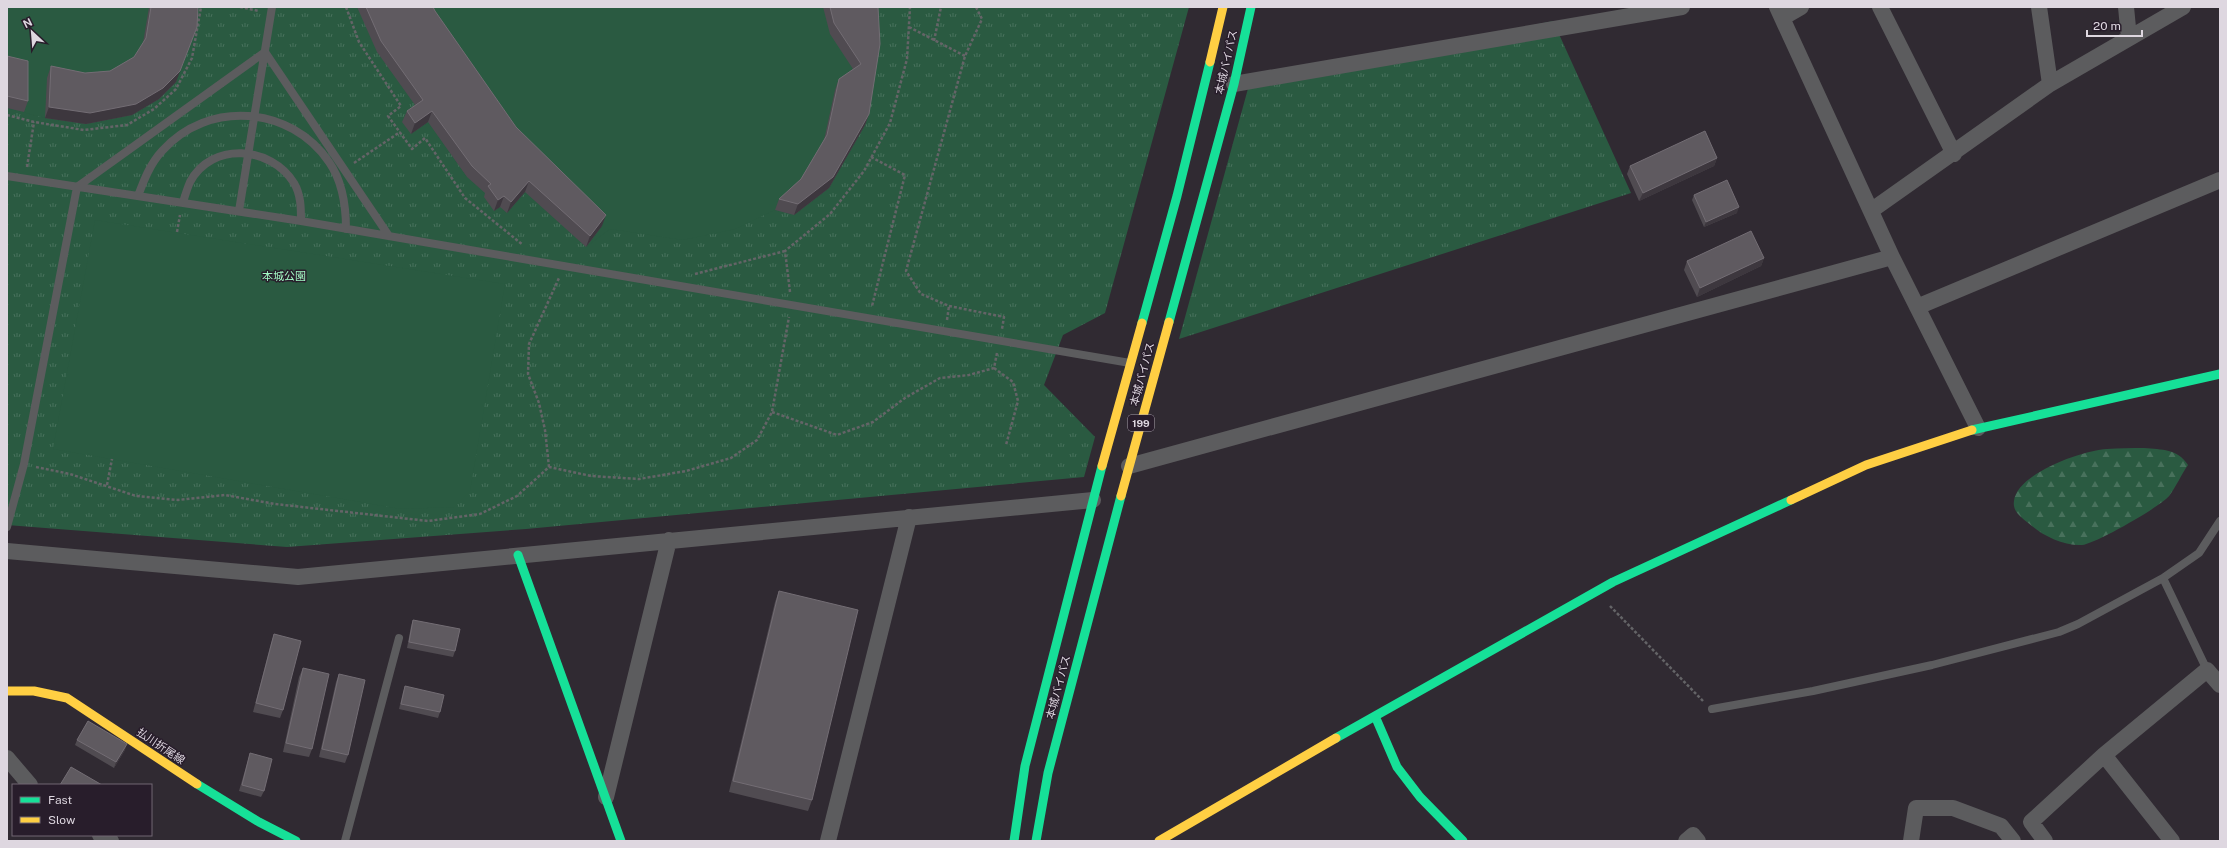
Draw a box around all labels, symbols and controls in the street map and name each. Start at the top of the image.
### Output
north arrow [12,12,52,52]
scale bar [2087,12,2142,38]
text: N [21,16,34,30]
text: 20 m [2093,19,2121,33]
street label: 本城バイパス [1213,29,1239,95]
park label: 本城公園 [262,270,306,282]
street label: 本城バイパス [1128,341,1156,407]
road number: 199 [1128,415,1154,431]
street label: 本城バイパス [1044,654,1072,720]
street label: 払川折尾線 [135,726,187,766]
legend [12,784,152,836]
text: Fast [48,793,73,807]
text: Slow [48,813,76,827]

